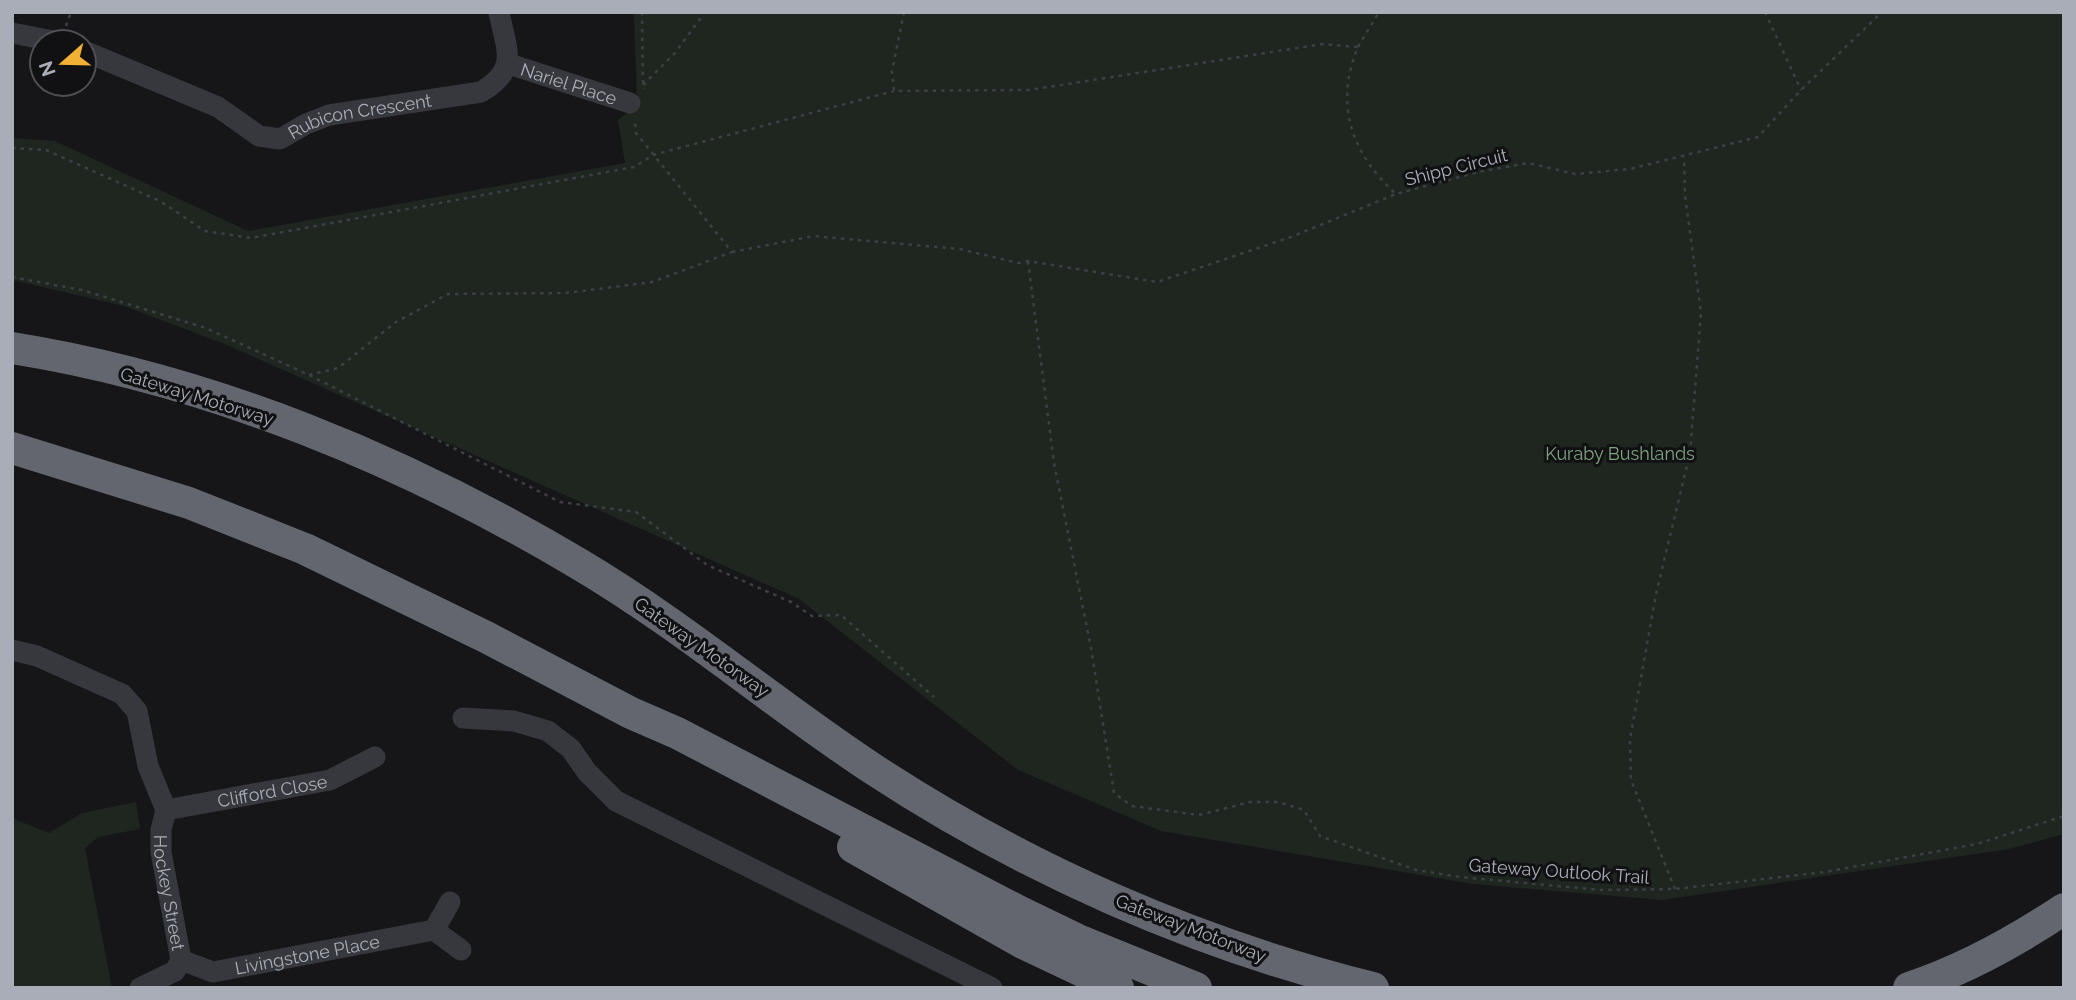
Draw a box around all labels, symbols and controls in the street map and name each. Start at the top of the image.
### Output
north arrow [28,28,98,98]
text: N [34,58,60,79]
street label: Nariel Place [518,58,620,109]
street label: Rubicon Crescent [284,89,433,143]
street label: Shipp Circuit [1403,144,1509,190]
street label: Gateway Motorway [118,363,277,429]
park label: Kuraby Bushlands [1545,443,1695,464]
street label: Gateway Motorway [631,593,773,701]
street label: Clifford Close [216,770,329,811]
street label: Hockey Street [150,835,189,952]
street label: Gateway Outlook Trail [1468,854,1650,888]
street label: Gateway Motorway [1113,890,1269,966]
street label: Livingstone Place [233,930,382,978]

